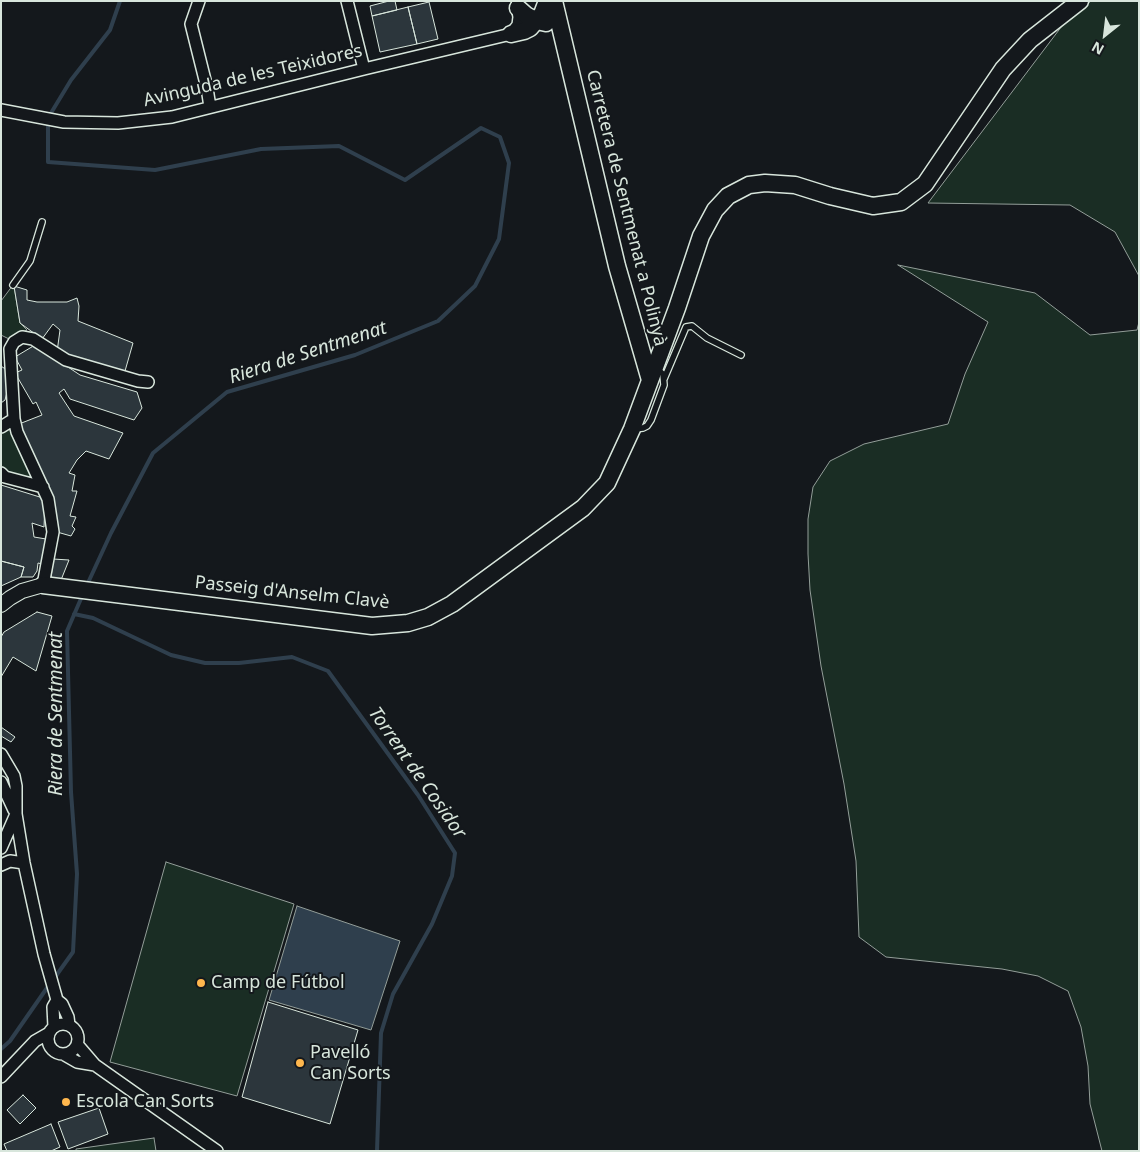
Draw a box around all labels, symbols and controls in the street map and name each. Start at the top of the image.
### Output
north arrow [1080,10,1130,60]
text: N [1088,37,1107,60]
street label: Avinguda de les Teixidores [141,40,365,112]
street label: Carretera de Sentmenat a Polinyà [581,68,671,348]
water label: Riera de Sentmenat [226,317,390,389]
street label: Passeig d'Anselm Clavè [194,572,390,614]
water label: Riera de Sentmenat [46,632,68,796]
water label: Torrent de Cosidor [363,703,471,843]
place label: Camp de Fútbol [211,972,345,994]
marker: Camp de Fútbol [195,977,207,989]
place label: Pavelló Can Sorts [310,1042,391,1084]
marker: Pavelló Can Sorts [294,1057,306,1069]
place label: Escola Can Sorts [76,1091,214,1113]
marker: Escola Can Sorts [60,1096,72,1108]

